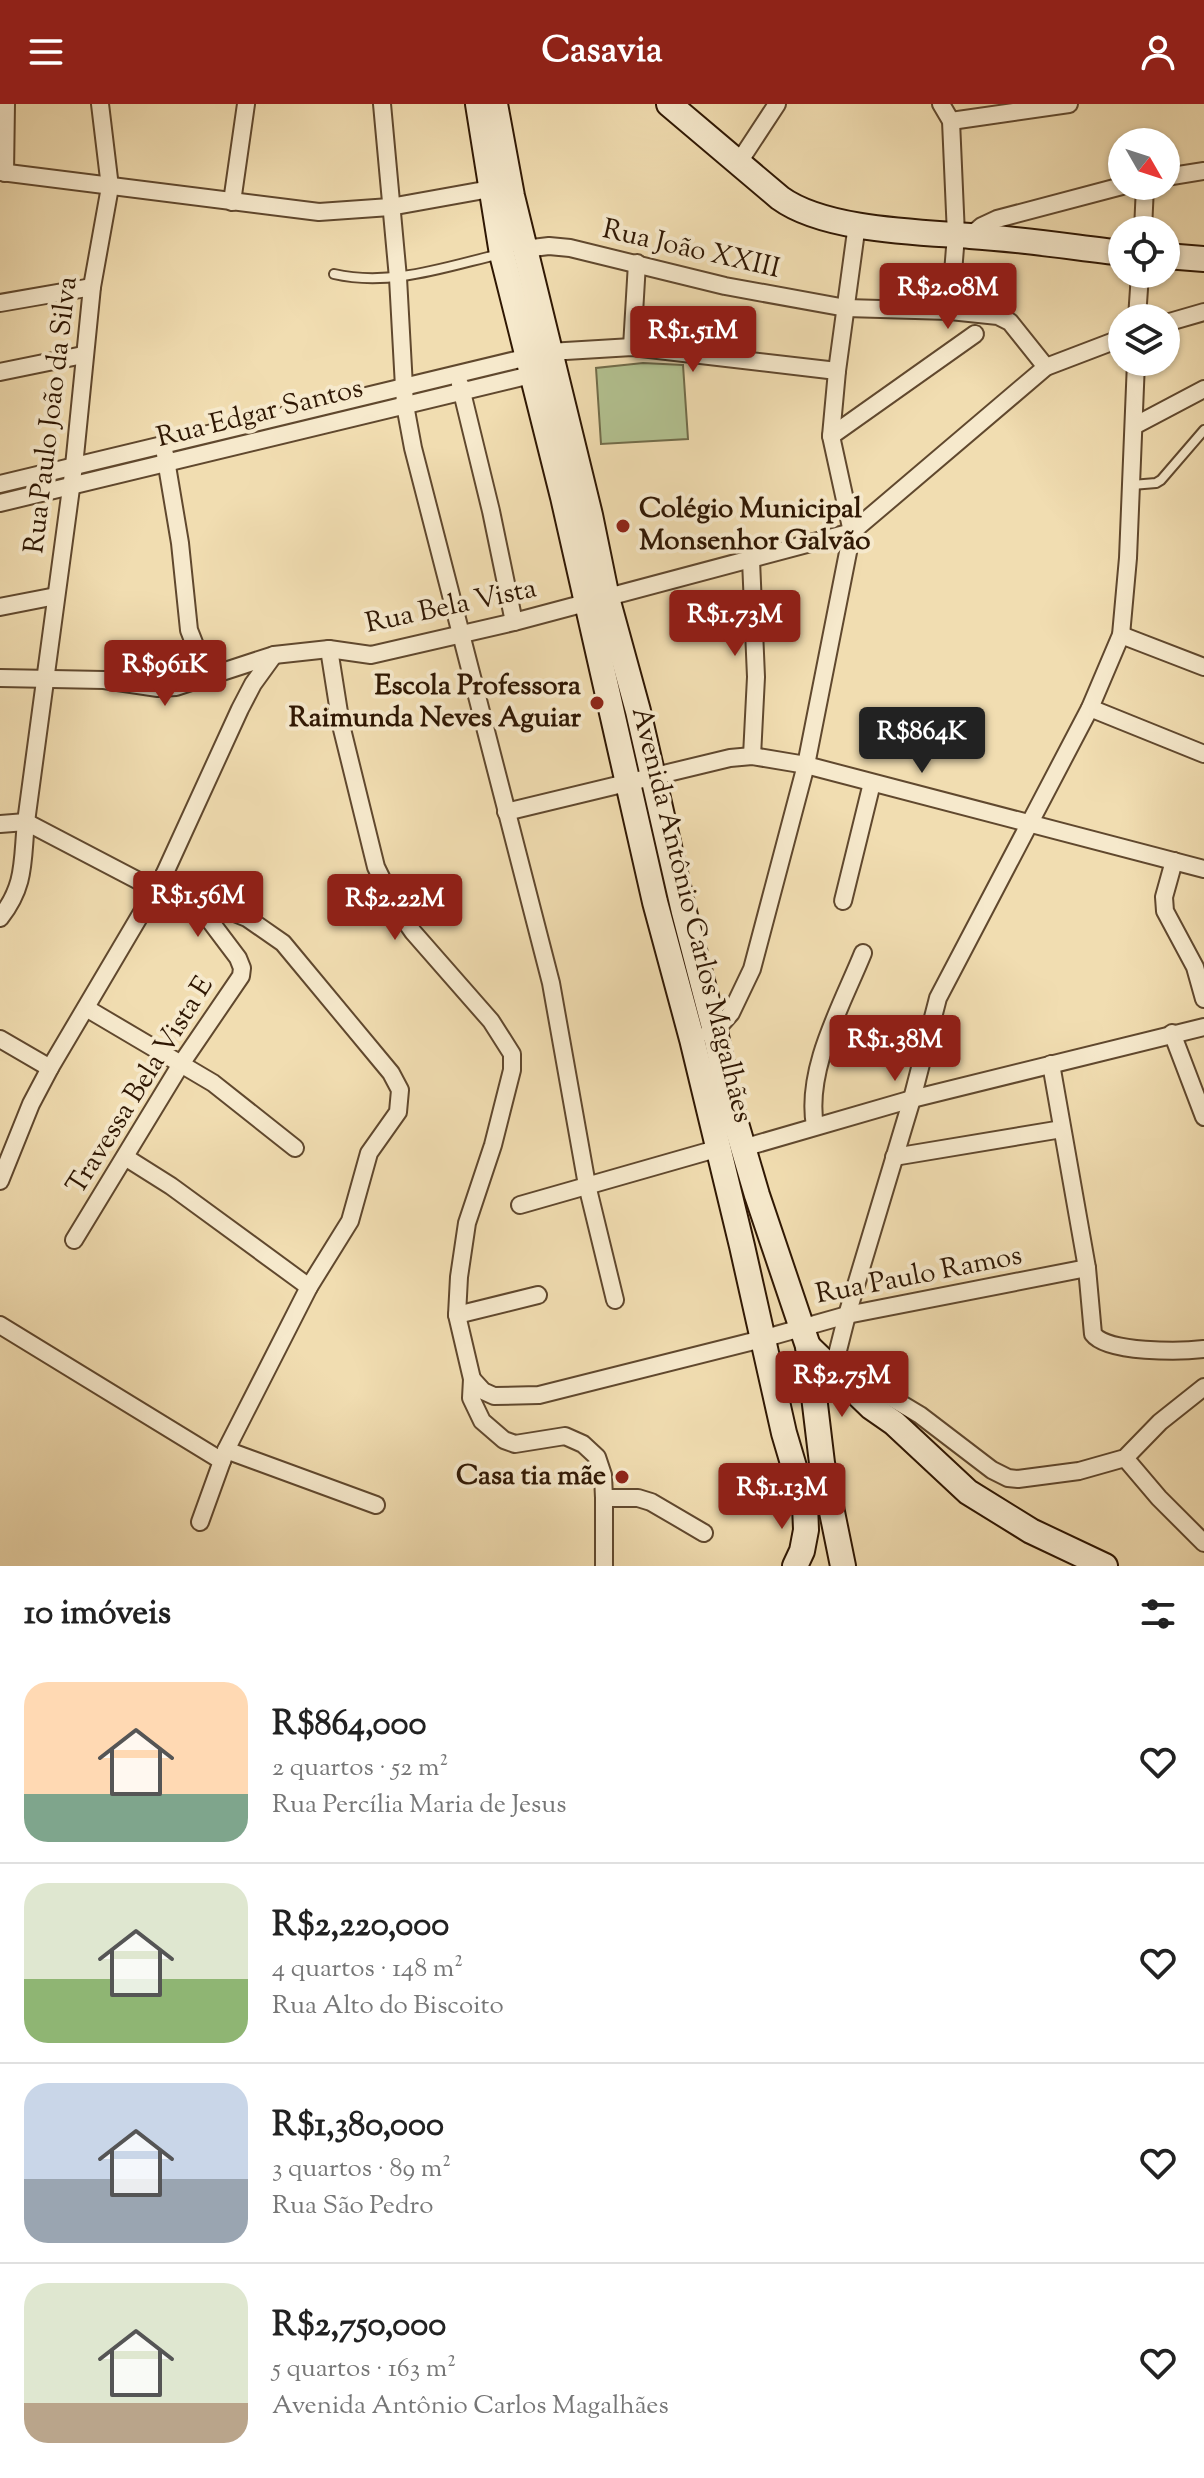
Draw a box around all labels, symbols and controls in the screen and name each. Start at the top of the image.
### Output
text: Casavia [542,26,663,78]
icon: menu [24,30,68,74]
icon: person [1136,30,1180,74]
north arrow [1108,128,1180,200]
map controls [1108,128,1180,376]
street label: Rua João XXIII [598,210,784,290]
button: locate [1108,216,1180,288]
pin: R$2.08M [874,263,1022,331]
text: R$2.08M [898,270,998,307]
street label: Rua Paulo João da Silva [15,274,89,556]
button: layers [1108,304,1180,376]
pin: R$1.51M [619,306,767,374]
text: R$1.51M [648,313,738,350]
street label: Rua Edgar Santos [153,369,367,459]
place label: Colégio Municipal Monsenhor Galvão [639,490,871,562]
marker: Colégio Municipal Monsenhor Galvão [614,517,632,535]
street label: Rua Bela Vista [362,569,540,645]
pin: R$1.73M [661,590,809,658]
text: R$1.73M [687,597,783,634]
pin: R$961K [100,640,230,708]
text: R$961K [122,647,208,684]
place label: Escola Professora Raimunda Neves Aguiar [289,667,581,739]
marker: Escola Professora Raimunda Neves Aguiar [588,694,606,712]
street label: Avenida Antônio Carlos Magalhães [620,703,762,1127]
pin: R$864K [857,707,987,775]
text: R$864K [877,714,967,751]
pin: R$1.56M [124,871,272,939]
pin: R$2.22M [321,874,469,942]
text: R$1.56M [151,878,245,915]
text: R$2.22M [345,881,445,918]
street label: Travessa Bela Vista E [58,969,224,1203]
pin: R$1.38M [821,1015,969,1083]
text: R$1.38M [847,1022,943,1059]
street label: Rua Paulo Ramos [812,1236,1026,1316]
pin: R$2.75M [768,1351,916,1419]
text: R$2.75M [793,1358,891,1395]
place label: Casa tia mãe [456,1457,606,1497]
pin: R$1.13M [708,1463,856,1531]
marker: Casa tia mãe [613,1468,631,1486]
text: R$1.13M [736,1470,828,1507]
text: 10 imóveis [24,1590,171,1639]
icon: filters [1136,1592,1180,1636]
text: R$864,000 [272,1701,426,1750]
icon: home [88,1714,184,1810]
icon: heart [1136,1740,1180,1784]
text: 2 quartos · 52 m² [272,1750,448,1787]
text: Rua Percília Maria de Jesus [272,1787,566,1824]
text: R$2,220,000 [272,1902,449,1951]
icon: home [88,1915,184,2011]
icon: heart [1136,1941,1180,1985]
text: 4 quartos · 148 m² [272,1951,463,1988]
text: Rua Alto do Biscoito [272,1988,504,2025]
text: R$1,380,000 [272,2102,444,2151]
icon: home [88,2115,184,2211]
icon: heart [1136,2141,1180,2185]
text: 3 quartos · 89 m² [272,2151,451,2188]
text: Rua São Pedro [272,2188,433,2225]
text: R$2,750,000 [272,2302,446,2351]
icon: home [88,2315,184,2411]
icon: heart [1136,2341,1180,2385]
text: 5 quartos · 163 m² [272,2351,456,2388]
text: Avenida Antônio Carlos Magalhães [272,2388,669,2425]

